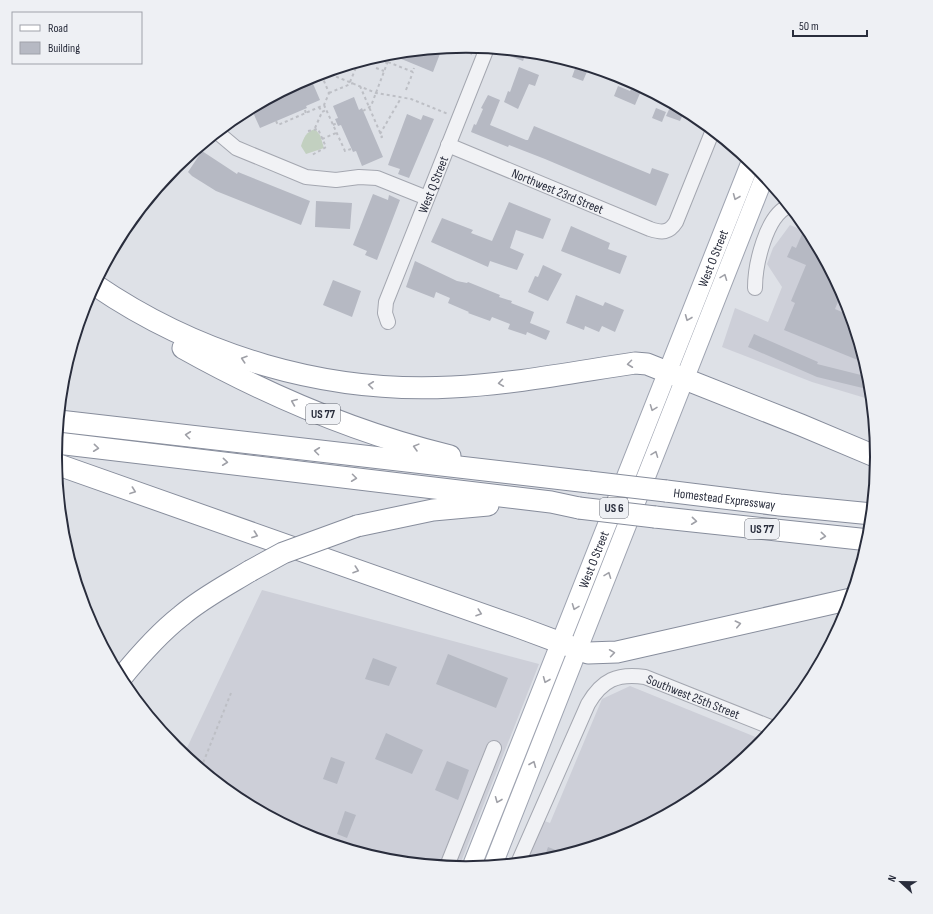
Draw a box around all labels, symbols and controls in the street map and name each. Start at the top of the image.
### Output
legend [12,12,142,64]
scale bar [793,12,867,38]
text: 50 m [799,19,819,34]
text: Road [48,21,68,36]
text: Building [48,41,80,56]
street label: West Q Street [415,154,452,216]
street label: Northwest 23rd Street [509,165,606,218]
one-way arrow [733,193,741,201]
street label: West O Street [695,228,732,289]
one-way arrow [720,274,728,281]
one-way arrow [685,315,693,322]
one-way arrow [241,355,248,364]
one-way arrow [627,359,633,368]
one-way arrow [498,378,504,387]
one-way arrow [368,381,375,390]
one-way arrow [291,399,298,407]
road number: US 77 [306,404,340,424]
one-way arrow [649,405,657,412]
one-way arrow [184,431,191,440]
one-way arrow [93,443,99,452]
one-way arrow [413,443,420,452]
one-way arrow [314,446,320,455]
one-way arrow [651,450,659,457]
one-way arrow [222,457,228,466]
one-way arrow [351,473,357,482]
street label: Homestead Expressway [673,485,776,513]
one-way arrow [129,486,136,495]
road number: US 6 [600,498,628,518]
one-way arrow [691,517,697,526]
road number: US 77 [745,519,779,539]
street label: West O Street [576,529,613,591]
one-way arrow [251,530,258,539]
one-way arrow [820,531,826,540]
one-way arrow [353,566,360,574]
one-way arrow [603,571,611,578]
one-way arrow [571,604,579,611]
one-way arrow [475,608,482,617]
one-way arrow [735,621,742,629]
one-way arrow [609,649,615,658]
street label: Southwest 25th Street [644,671,742,723]
one-way arrow [543,676,551,683]
one-way arrow [528,760,536,768]
one-way arrow [495,796,503,804]
north arrow [881,862,921,902]
text: N [885,873,899,884]

